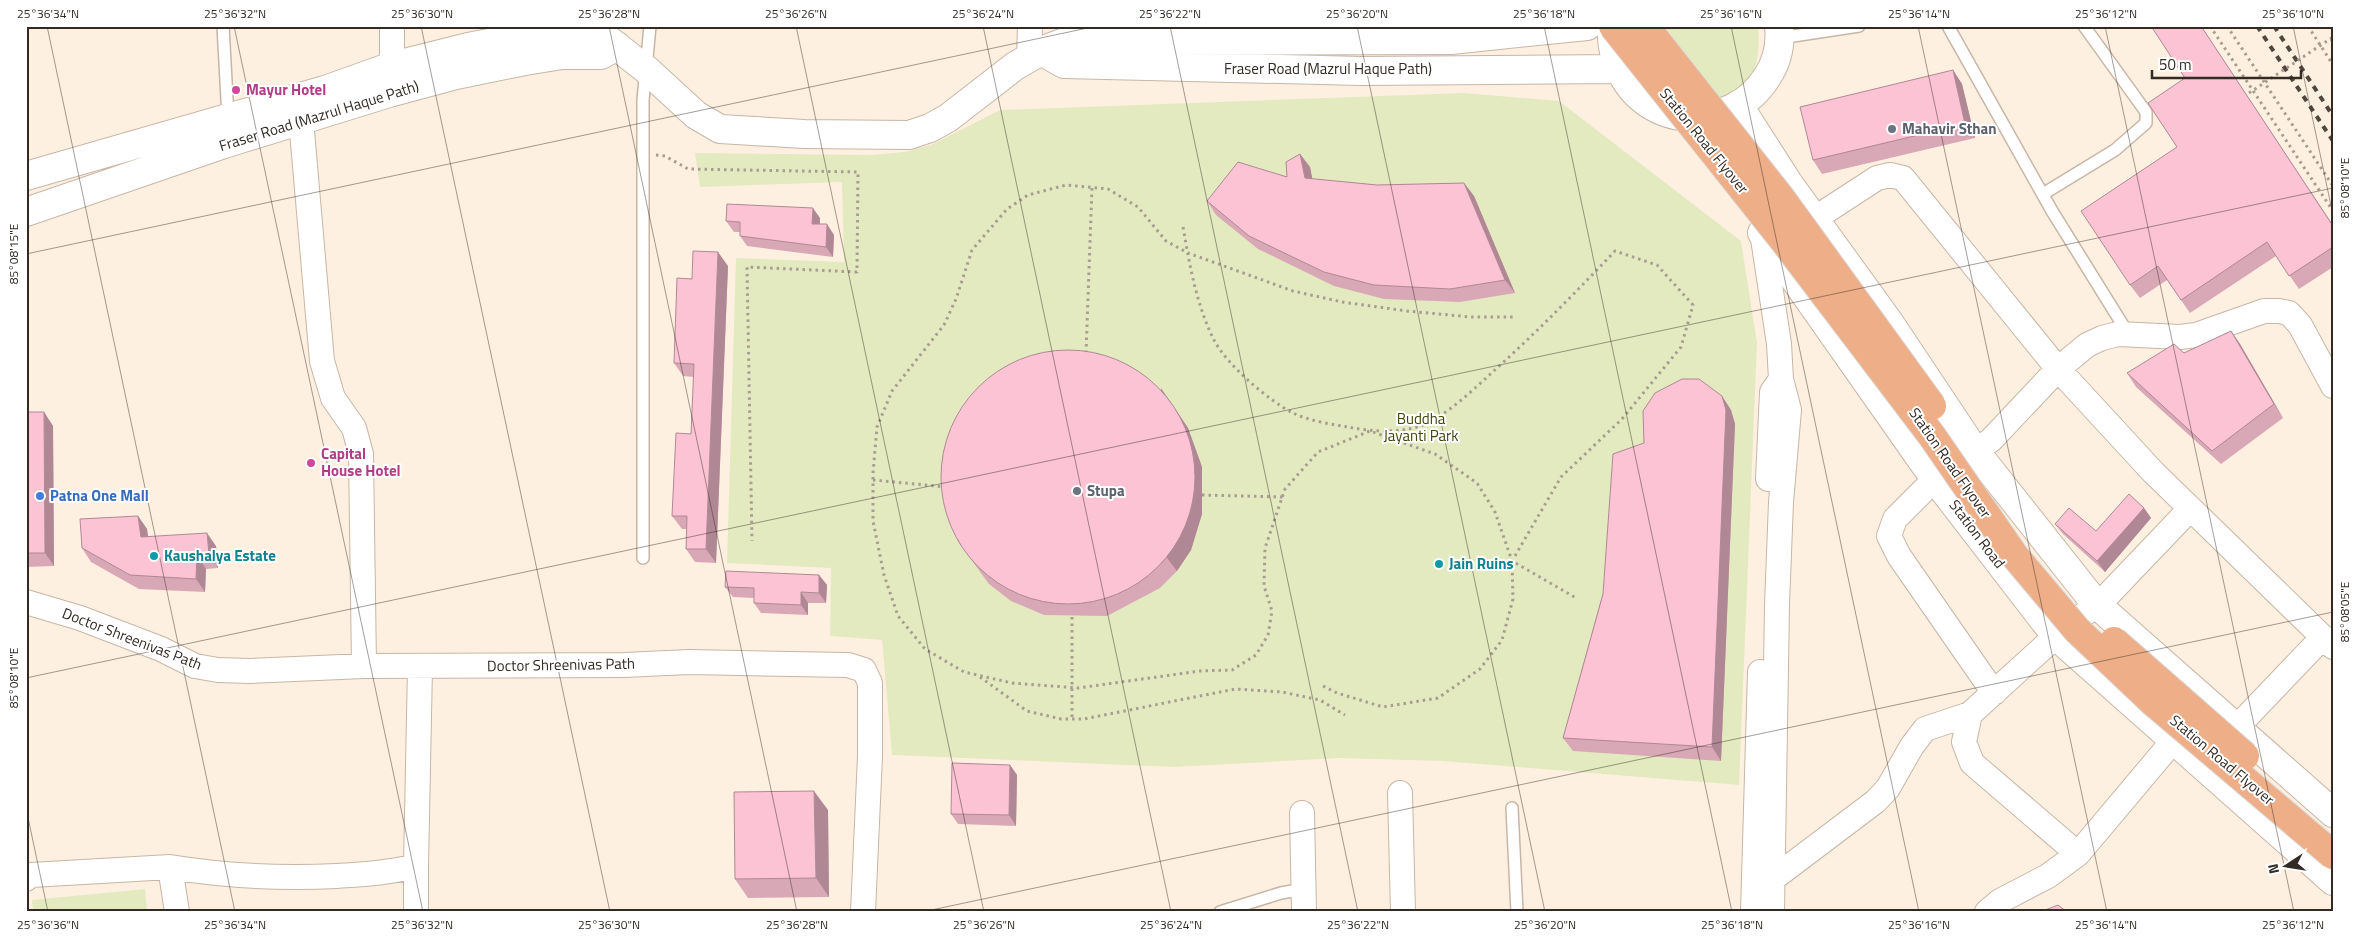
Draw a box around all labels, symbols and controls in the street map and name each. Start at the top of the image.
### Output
text: 25°36'34"N [17,4,79,23]
text: 25°36'32"N [204,4,266,23]
text: 25°36'30"N [391,4,453,23]
text: 25°36'28"N [578,4,640,23]
text: 25°36'26"N [765,4,827,23]
text: 25°36'24"N [952,4,1014,23]
text: 25°36'22"N [1139,4,1201,23]
text: 25°36'20"N [1326,4,1388,23]
text: 25°36'18"N [1513,4,1575,23]
text: 25°36'16"N [1700,4,1762,23]
text: 25°36'14"N [1888,4,1950,23]
text: 25°36'12"N [2075,4,2137,23]
text: 25°36'10"N [2262,4,2324,23]
scale bar [2152,48,2300,80]
text: 50 m [2159,53,2192,76]
street label: Fraser Road (Mazrul Haque Path) [1224,57,1432,80]
street label: Fraser Road (Mazrul Haque Path) [216,74,422,157]
place label: Mayur Hotel [246,78,326,101]
street label: Station Road Flyover [1654,83,1754,199]
marker: Mayur Hotel [230,84,242,96]
place label: Mahavir Sthan [1902,117,1996,140]
marker: Mahavir Sthan [1886,123,1898,135]
text: 85°08'10"E [2335,157,2354,218]
text: 85°08'15"E [4,223,23,284]
street label: Station Road Flyover [1904,403,1997,523]
park label: Buddha Jayanti Park [1384,407,1458,447]
place label: Capital House Hotel [321,442,401,482]
marker: Capital House Hotel [305,457,317,469]
place label: Stupa [1087,479,1125,502]
place label: Patna One Mall [50,484,149,507]
marker: Stupa [1071,485,1083,497]
marker: Patna One Mall [34,490,46,502]
street label: Station Road [1944,494,2011,573]
place label: Kaushalya Estate [164,544,276,567]
marker: Kaushalya Estate [148,550,160,562]
place label: Jain Ruins [1449,552,1514,575]
marker: Jain Ruins [1433,558,1445,570]
text: 85°08'05"E [2335,581,2354,642]
street label: Doctor Shreenivas Path [59,601,205,676]
text: 85°08'10"E [4,647,23,708]
street label: Doctor Shreenivas Path [487,652,635,677]
street label: Station Road Flyover [2165,709,2280,810]
north arrow [2262,840,2312,890]
text: N [2262,862,2284,876]
text: 25°36'36"N [17,915,79,934]
text: 25°36'34"N [204,915,266,934]
text: 25°36'32"N [391,915,453,934]
text: 25°36'30"N [578,915,640,934]
text: 25°36'28"N [766,915,828,934]
text: 25°36'26"N [953,915,1015,934]
text: 25°36'24"N [1140,915,1202,934]
text: 25°36'22"N [1327,915,1389,934]
text: 25°36'20"N [1514,915,1576,934]
text: 25°36'18"N [1701,915,1763,934]
text: 25°36'16"N [1888,915,1950,934]
text: 25°36'14"N [2075,915,2137,934]
text: 25°36'12"N [2262,915,2324,934]

